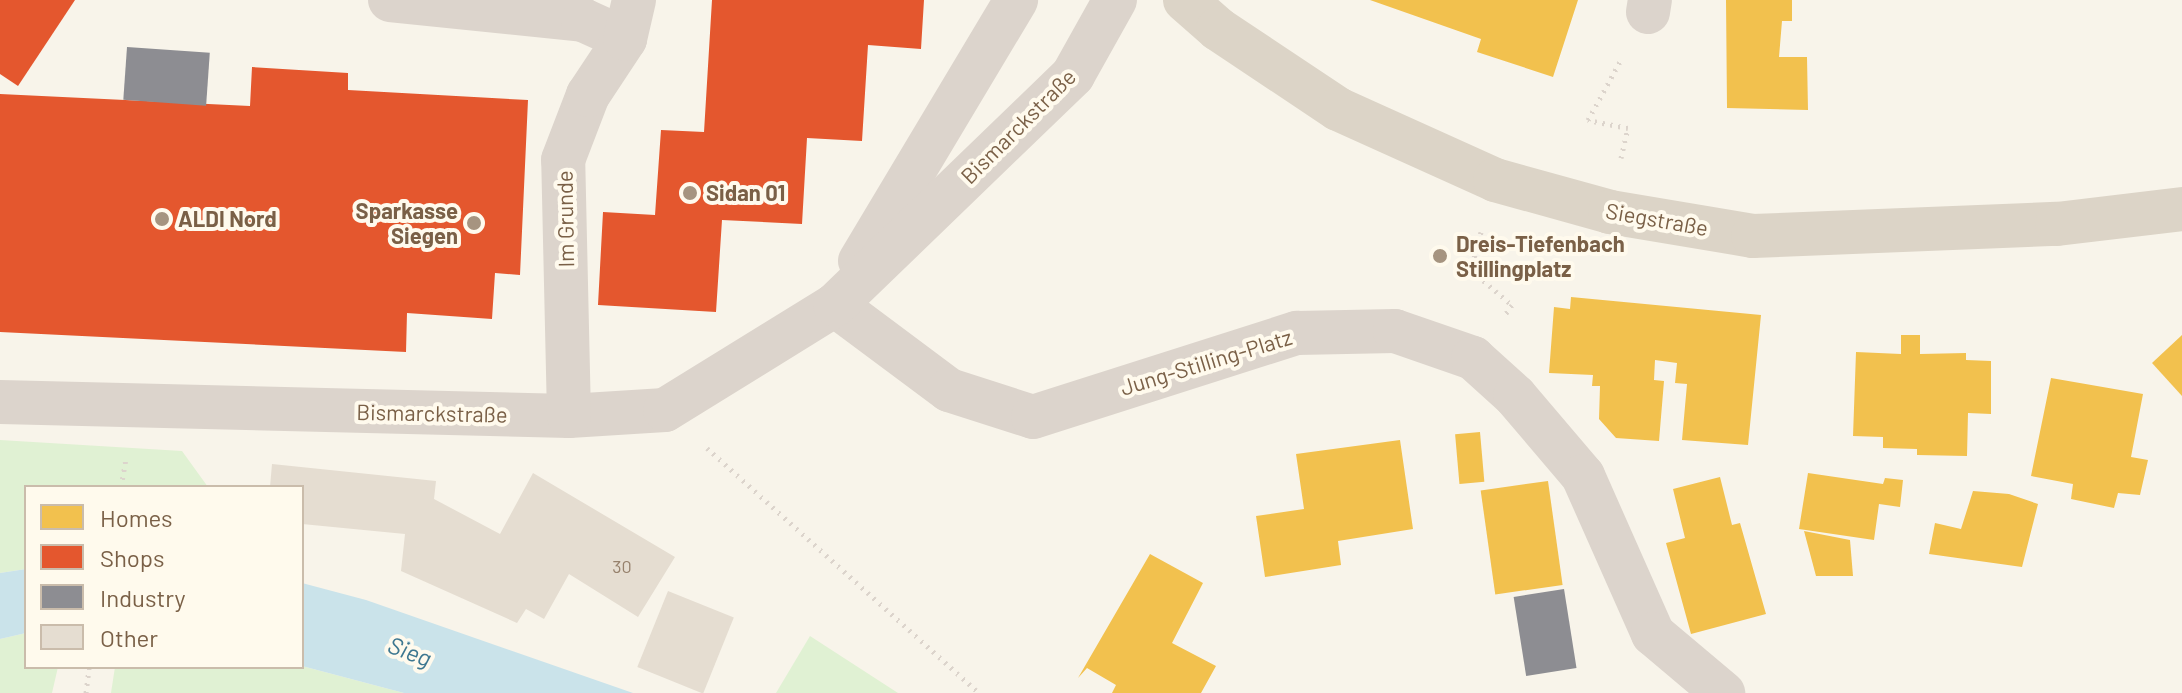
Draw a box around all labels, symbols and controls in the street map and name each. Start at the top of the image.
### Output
street label: Bismarckstraße [955,63,1081,189]
street label: Im Grunde [551,170,579,268]
place label: Sidan 01 [706,180,785,206]
marker: Sidan 01 [681,184,699,202]
place label: Sparkasse Siegen [356,197,458,248]
street label: Siegstraße [1604,197,1710,241]
place label: ALDI Nord [178,206,277,232]
marker: ALDI Nord [153,210,171,228]
marker: Sparkasse Siegen [465,214,483,232]
place label: Dreis-Tiefenbach Stillingplatz [1456,230,1625,282]
marker: Dreis-Tiefenbach Stillingplatz [1431,247,1449,265]
street label: Jung-Stilling-Platz [1117,323,1295,401]
street label: Bismarckstraße [356,398,508,428]
legend [24,485,304,669]
text: Homes [100,503,173,532]
text: Shops [100,543,165,572]
house number: 30 [612,555,632,577]
text: Industry [100,583,186,612]
text: Other [100,623,158,652]
water label: Sieg [384,630,436,672]

